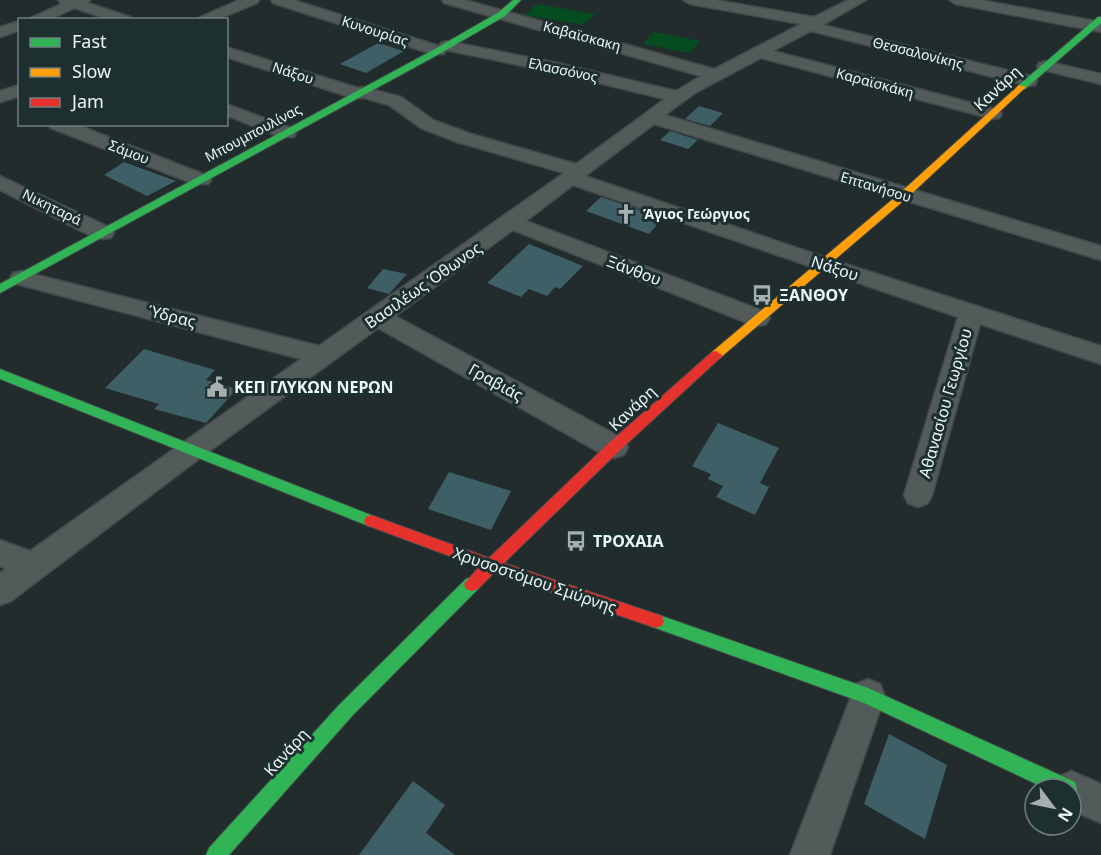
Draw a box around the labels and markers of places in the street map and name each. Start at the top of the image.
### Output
church icon: Άγιος Γεώργιος [614,202,638,226]
place label: Άγιος Γεώργιος [643,204,750,223]
bus stop icon: ΞΑΝΘΟΥ [750,283,774,307]
place label: ΞΑΝΘΟΥ [779,284,849,306]
public building icon: ΚΕΠ ΓΛΥΚΩΝ ΝΕΡΩΝ [205,375,229,399]
place label: ΚΕΠ ΓΛΥΚΩΝ ΝΕΡΩΝ [234,376,393,398]
bus stop icon: ΤΡΟΧΑΙΑ [564,529,588,553]
place label: ΤΡΟΧΑΙΑ [593,530,665,552]

